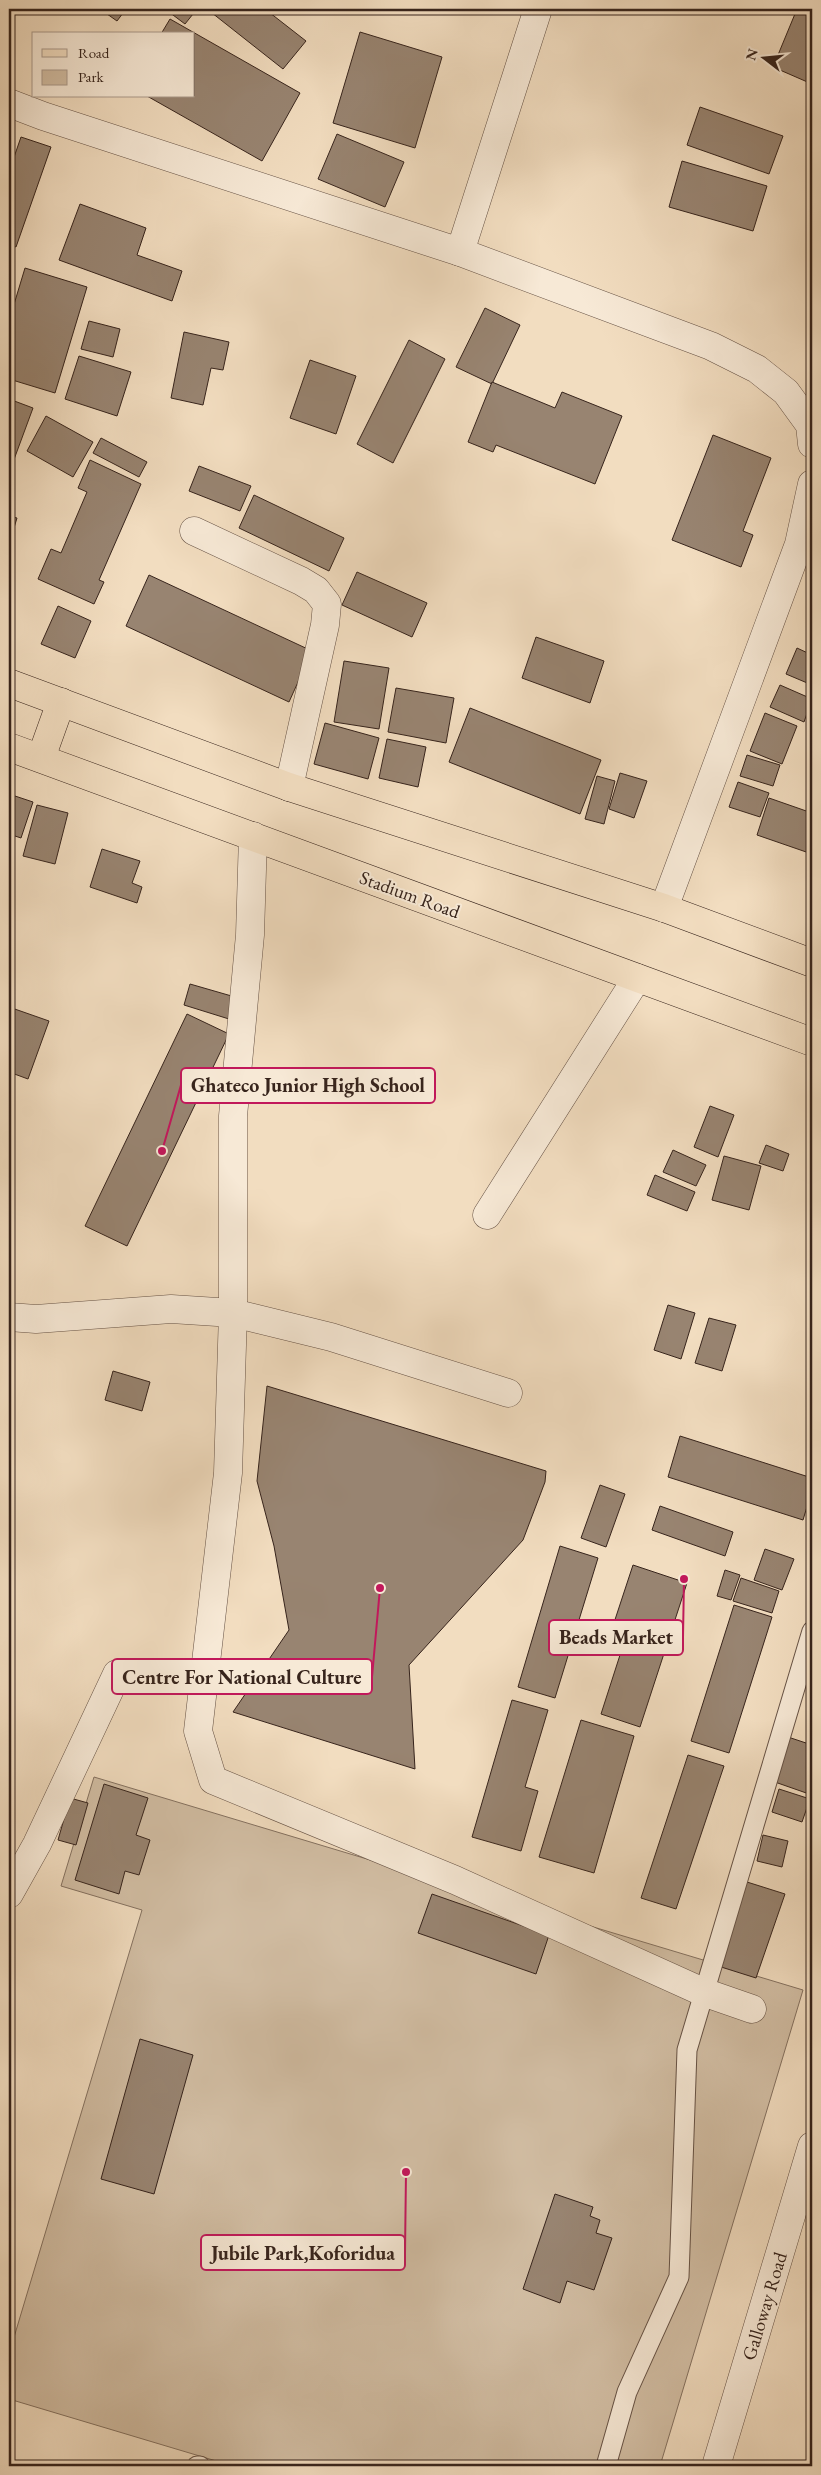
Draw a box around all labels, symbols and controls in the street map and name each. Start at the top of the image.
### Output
legend [32,32,195,98]
north arrow [738,32,788,82]
text: Road [78,43,110,62]
text: N [741,46,762,62]
text: Park [78,67,105,86]
street label: Stadium Road [356,865,464,924]
callout: Ghateco Junior High School [181,1068,435,1103]
text: Ghateco Junior High School [191,1072,425,1098]
callout: Beads Market [549,1620,683,1655]
text: Beads Market [559,1624,673,1650]
callout: Centre For National Culture [112,1659,372,1694]
text: Centre For National Culture [122,1664,362,1690]
callout: Jubile Park,Koforidua [201,2235,405,2270]
text: Jubile Park,Koforidua [209,2240,395,2266]
street label: Galloway Road [736,2249,793,2363]

